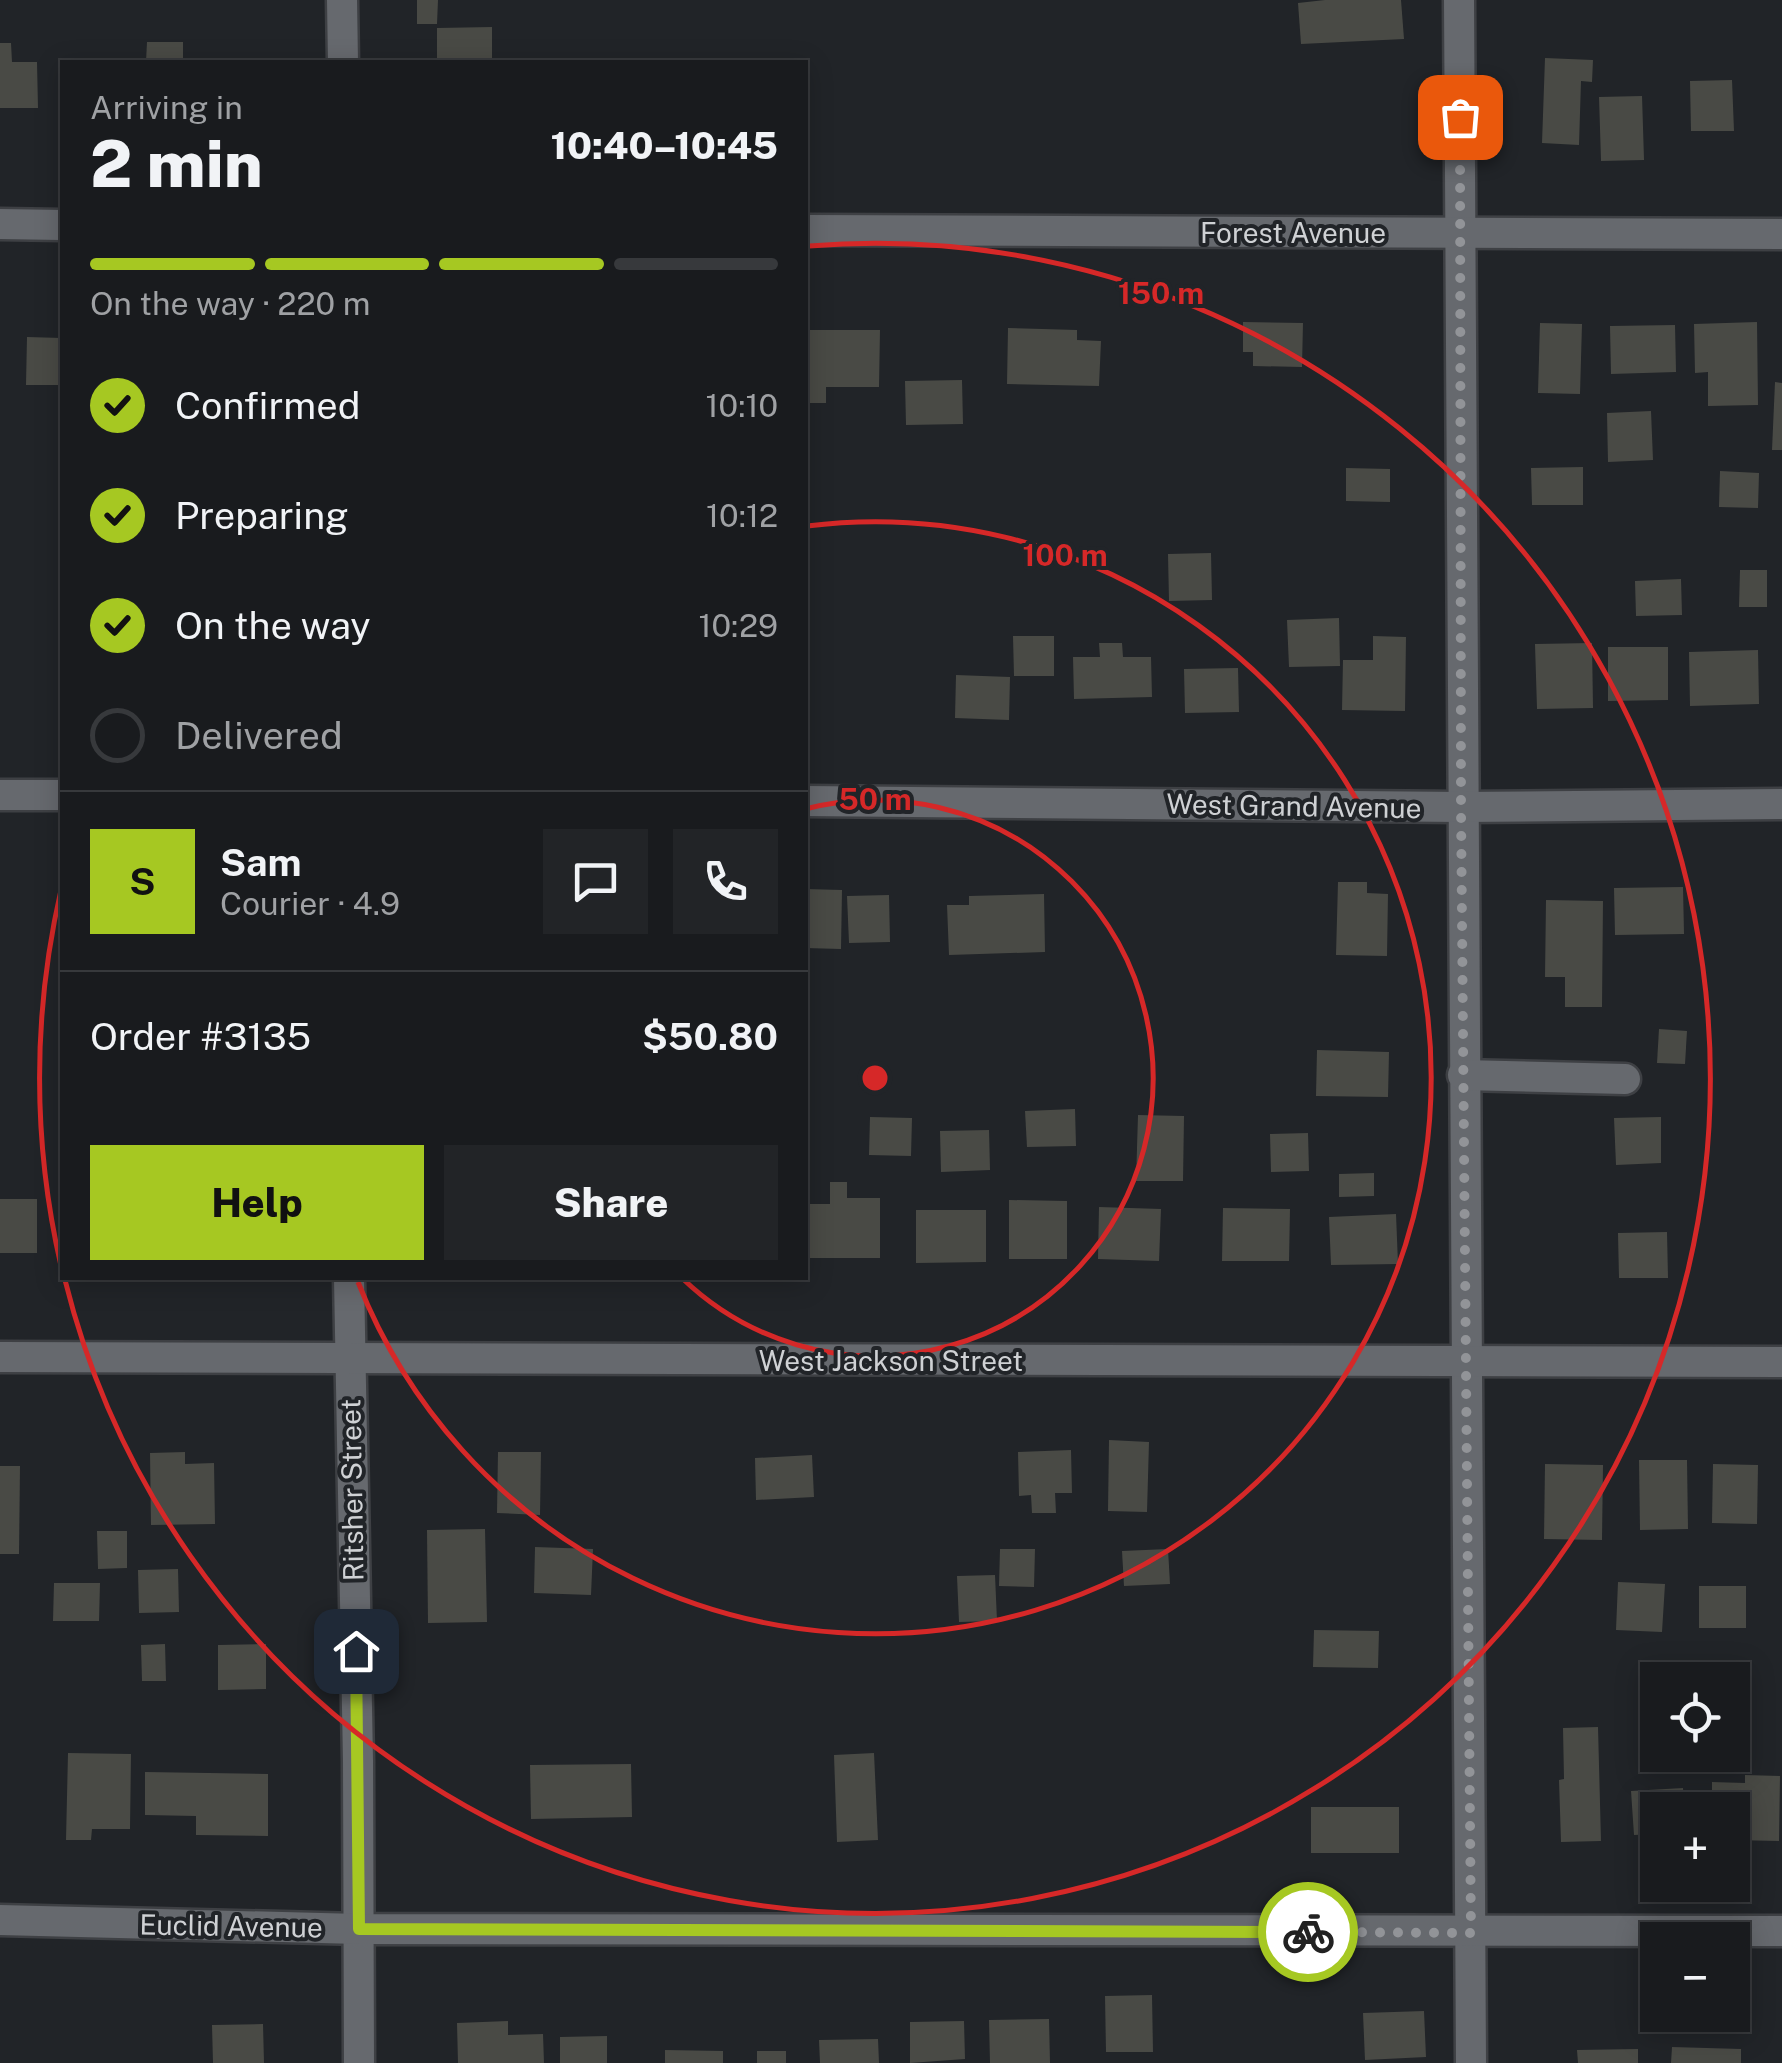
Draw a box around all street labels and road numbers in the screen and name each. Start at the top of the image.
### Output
street label: Forest Avenue [1200,216,1386,249]
street label: West Grand Avenue [1166,787,1422,824]
street label: West Jackson Street [759,1344,1023,1377]
street label: Ritsher Street [333,1399,370,1581]
street label: Euclid Avenue [139,1907,323,1944]

